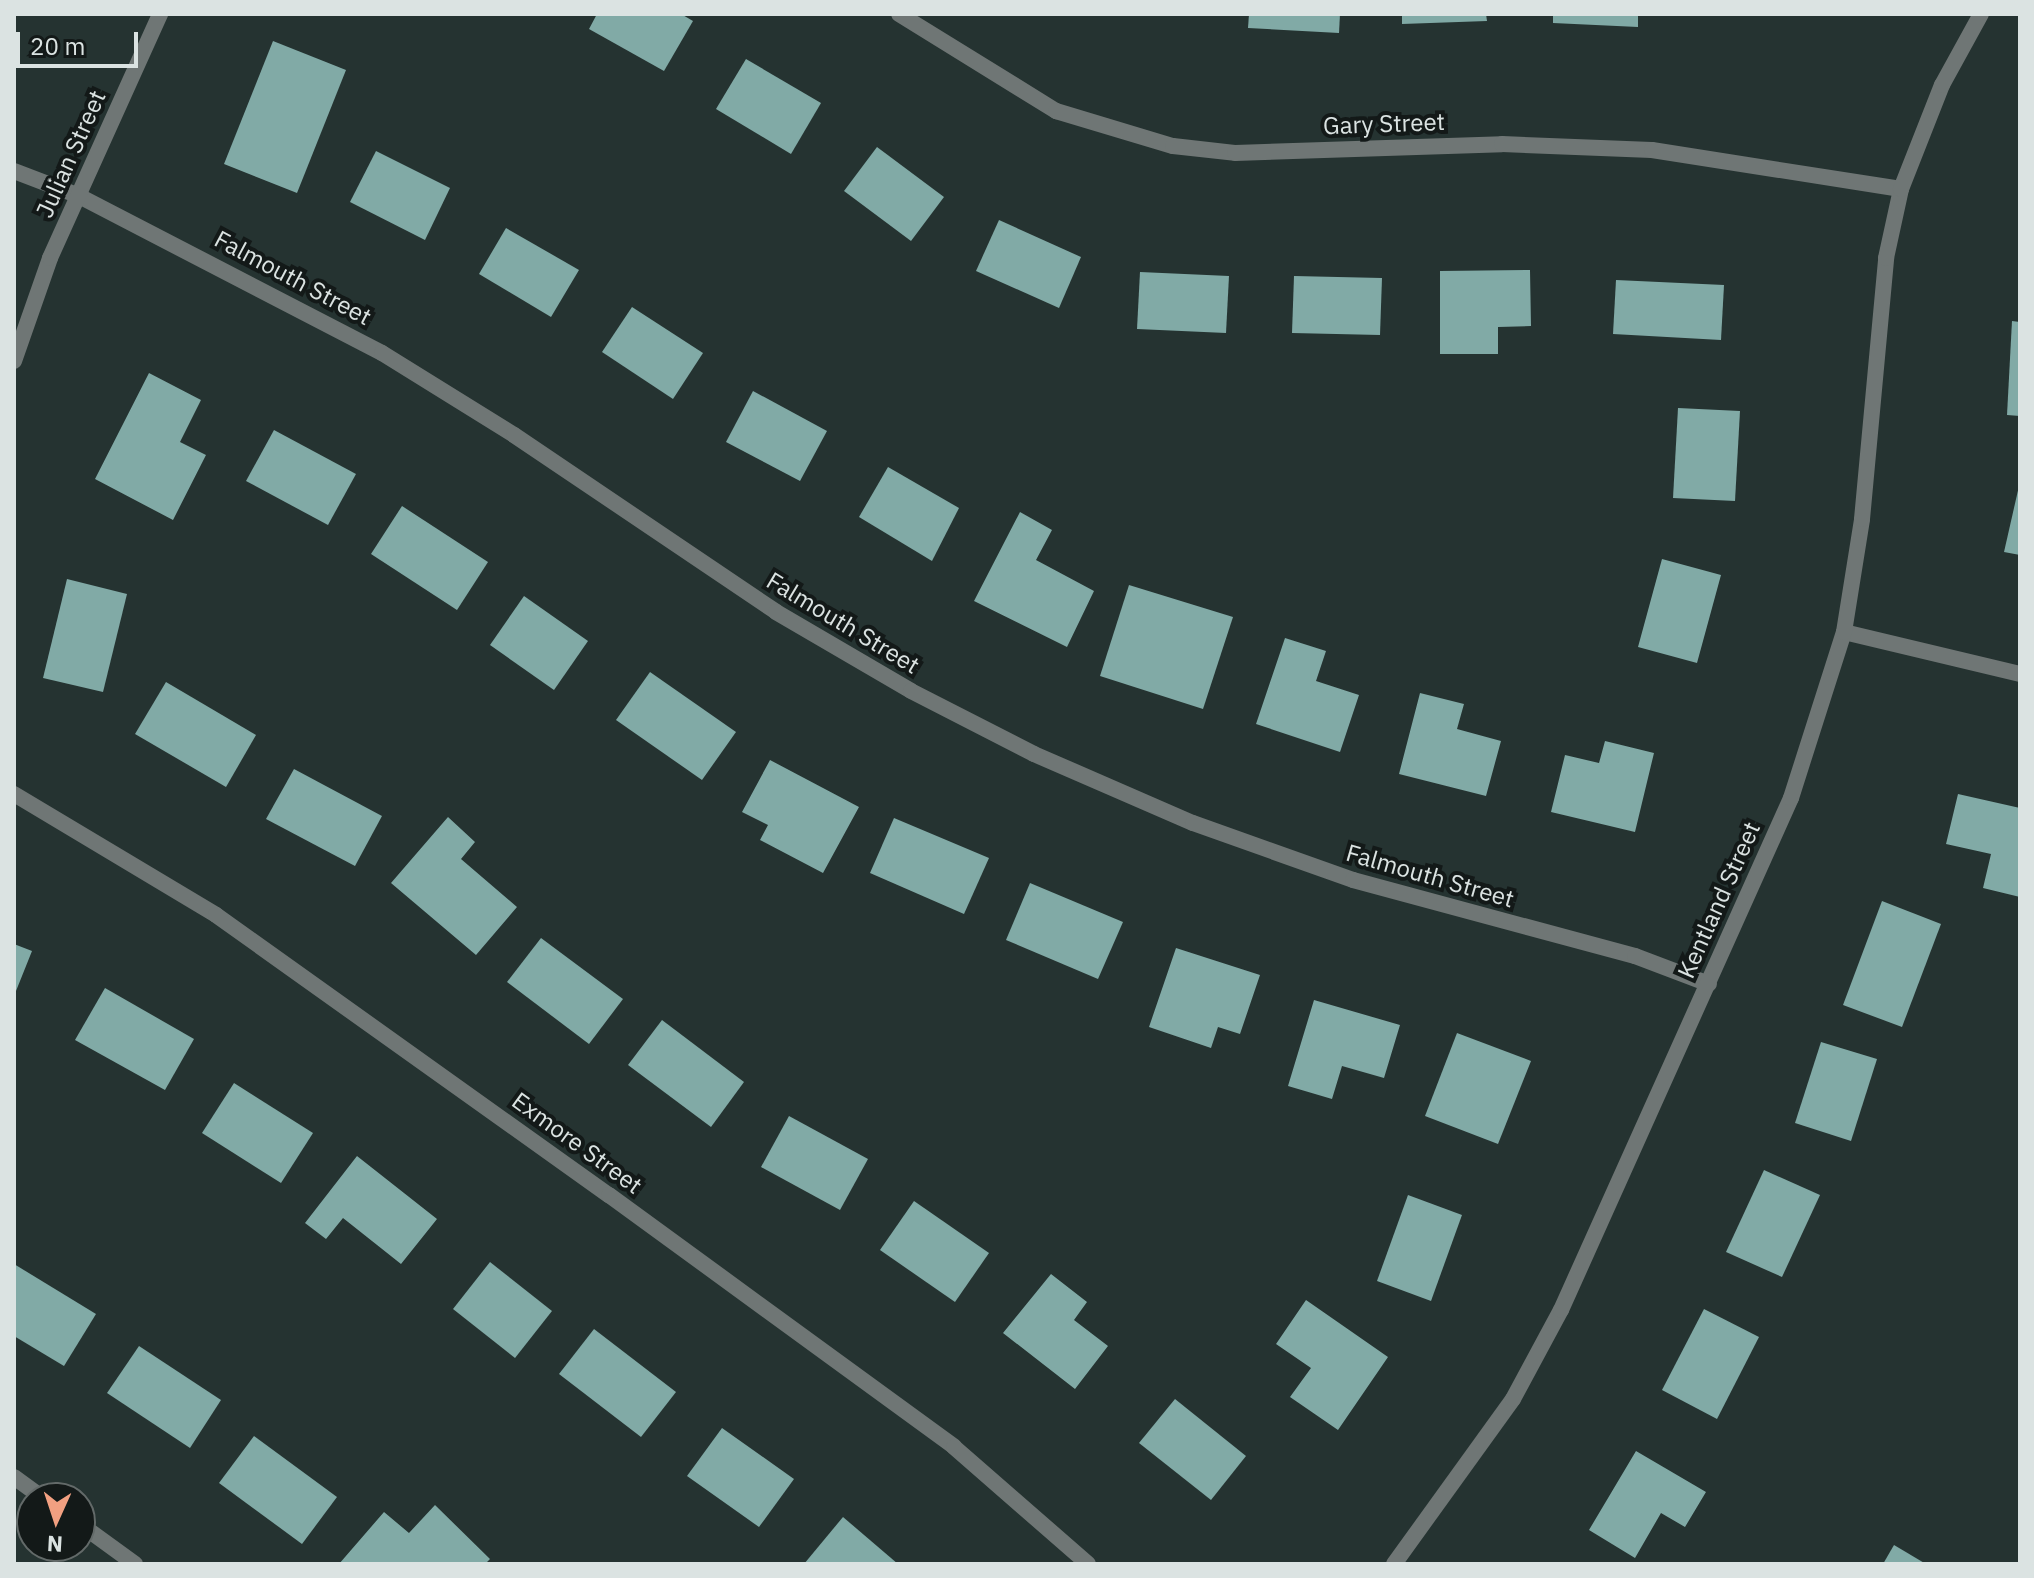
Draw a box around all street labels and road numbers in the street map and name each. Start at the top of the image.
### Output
street label: Julian Street [30,86,112,222]
street label: Gary Street [1323,107,1445,141]
street label: Falmouth Street [210,225,376,331]
street label: Falmouth Street [761,566,925,680]
street label: Kentland Street [1672,817,1766,983]
street label: Falmouth Street [1343,838,1517,914]
street label: Exmore Street [506,1086,648,1200]

